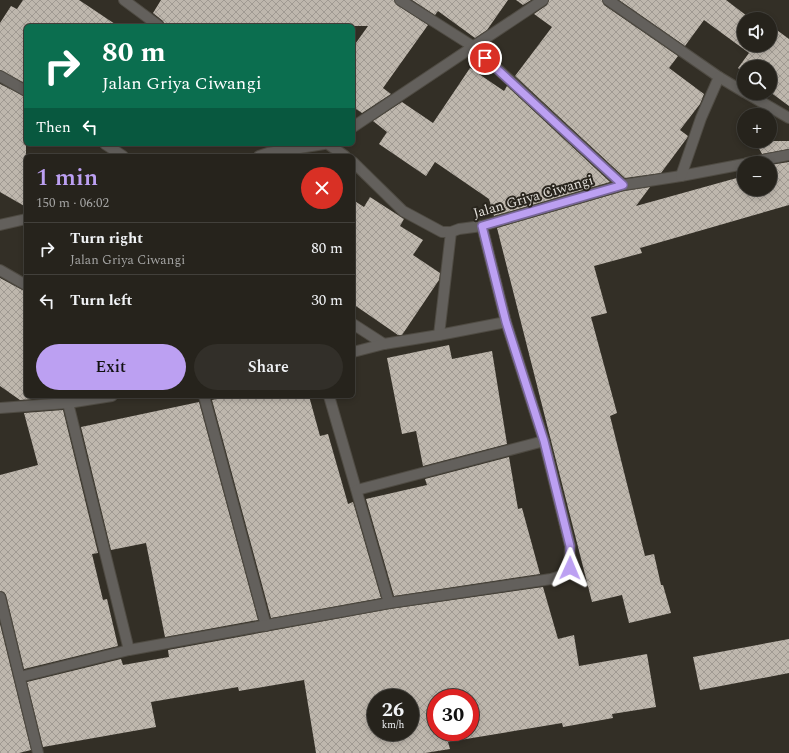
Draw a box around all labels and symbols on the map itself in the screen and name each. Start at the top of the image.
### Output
pin [468,41,502,75]
street label: Jalan Griya Ciwangi [471,169,596,224]
position arrow [549,547,591,589]
speed limit sign: 30 [427,689,479,741]

